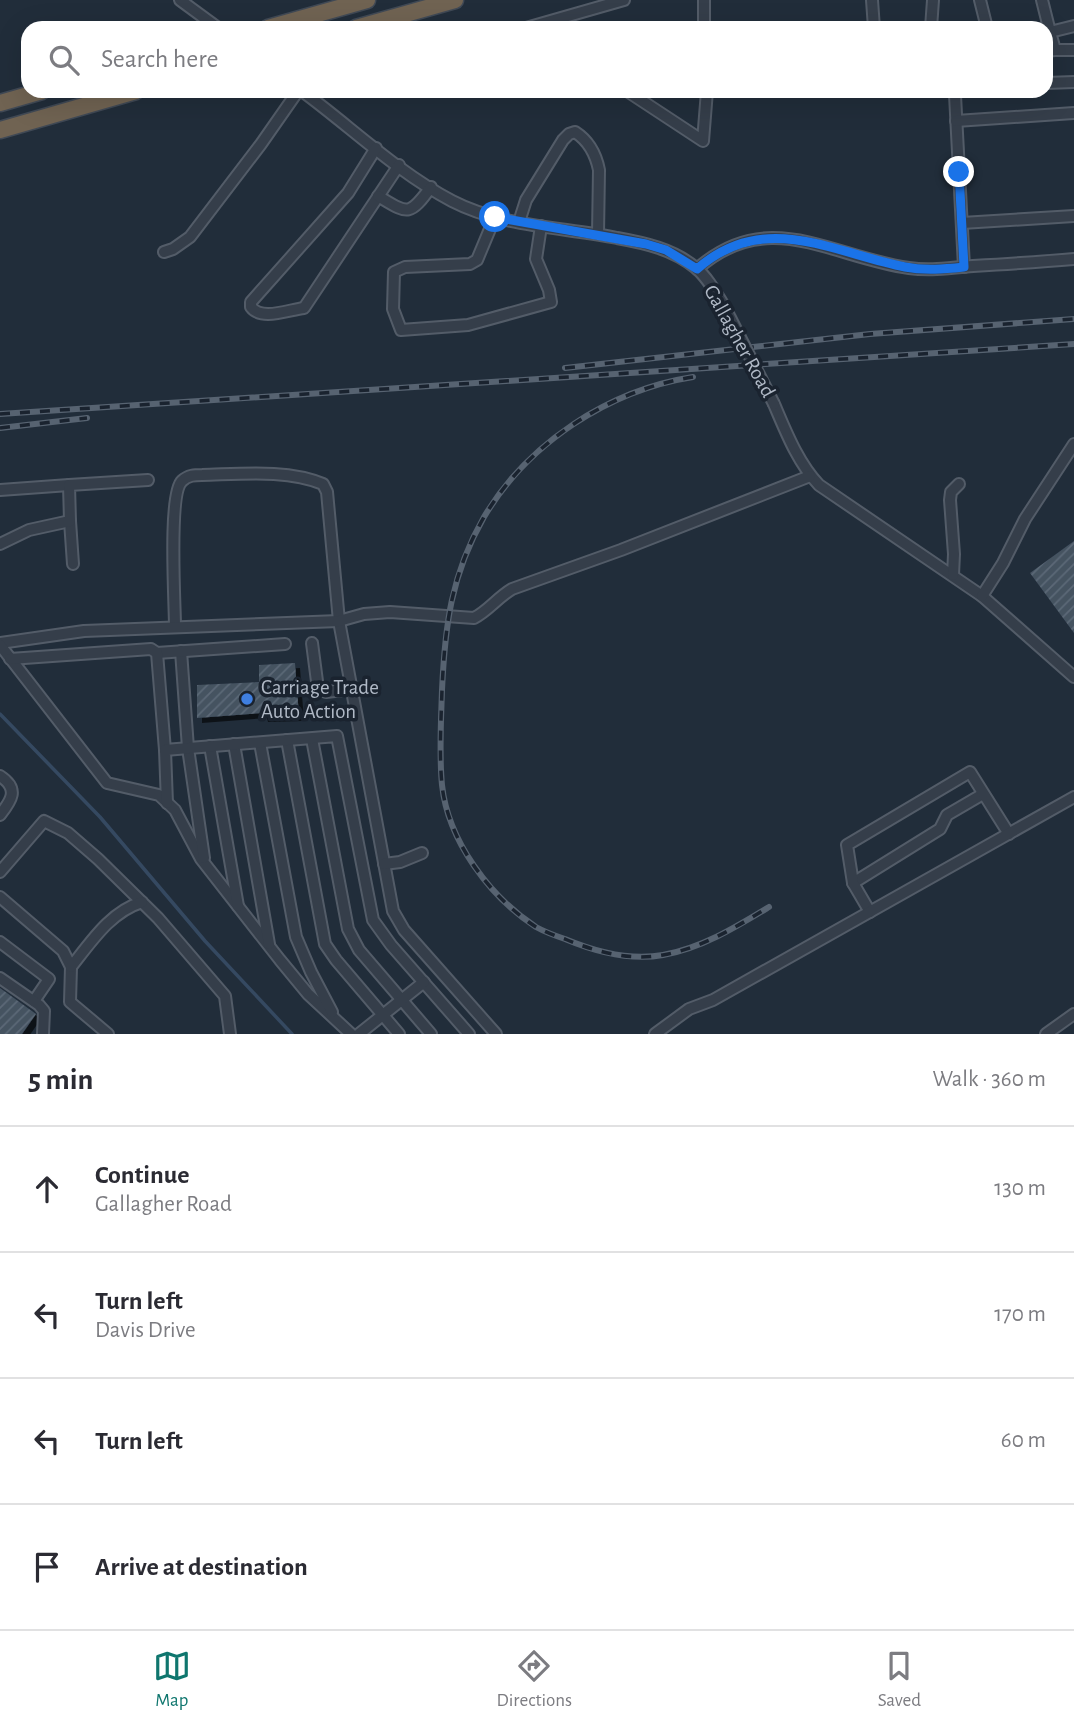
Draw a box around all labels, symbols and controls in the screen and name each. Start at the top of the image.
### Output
search box [21,21,1053,98]
icon: search [45,41,83,79]
text: Search here [101,46,219,72]
route end [943,156,974,187]
route start [479,201,510,232]
street label: Gallagher Road [700,281,779,401]
place label: Carriage Trade Auto Action [261,677,379,722]
marker: Carriage Trade Auto Action [239,691,255,707]
text: 5 min [28,1065,93,1095]
text: Walk · 360 m [932,1068,1046,1091]
text: Continue [95,1162,190,1188]
icon: ahead [28,1170,66,1208]
text: 130 m [994,1177,1046,1200]
text: Gallagher Road [95,1193,232,1216]
text: Turn left [95,1288,183,1314]
icon: left [28,1296,66,1334]
text: 170 m [994,1303,1046,1326]
text: Davis Drive [95,1319,196,1342]
icon: left [28,1422,66,1460]
text: Turn left [95,1428,183,1454]
text: 60 m [1001,1429,1046,1452]
icon: arrive [28,1548,66,1586]
text: Arrive at destination [95,1554,308,1580]
tab: Map [153,1647,191,1712]
tab: Directions [496,1647,572,1712]
tab: Saved [878,1647,921,1712]

